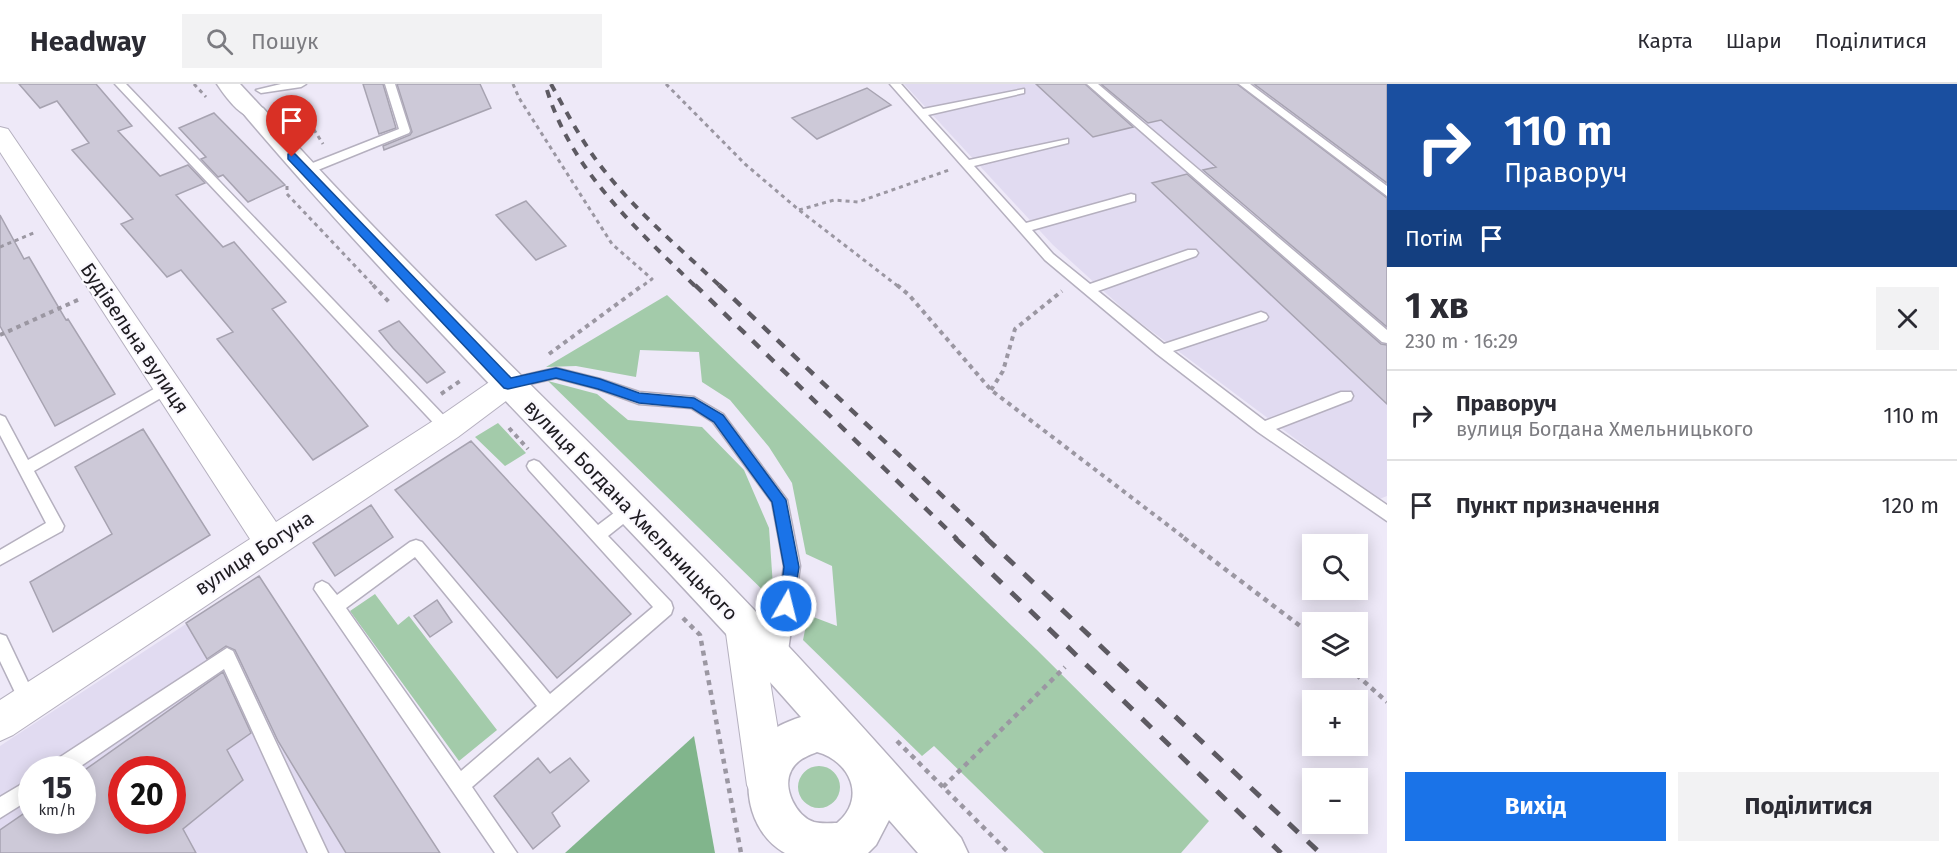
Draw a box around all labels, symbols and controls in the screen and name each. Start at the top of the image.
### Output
search box [182,14,602,68]
text: Headway [30,25,146,58]
icon: search [203,25,236,58]
text: Пошук [251,28,318,55]
text: Карта [1637,28,1693,54]
text: Шари [1726,28,1782,54]
text: Поділитися [1815,28,1927,54]
pin [266,95,317,157]
icon: arrive [275,104,308,137]
text: 110 m [1504,106,1612,156]
icon: right [1405,108,1483,186]
text: Праворуч [1504,157,1628,189]
icon: arrive [1475,222,1508,255]
text: Потім [1405,225,1463,252]
street label: Будівельна вулиця [76,258,194,418]
text: 1 хв [1405,284,1469,328]
button: close [1876,287,1939,350]
text: 230 m · 16:29 [1405,329,1518,353]
text: Праворуч [1456,390,1557,417]
street label: вулиця Богдана Хмельницького [519,395,743,625]
icon: right [1405,399,1438,432]
text: 110 m [1883,402,1939,429]
text: вулиця Богдана Хмельницького [1456,417,1753,441]
icon: arrive [1405,489,1438,522]
text: Пункт призначення [1456,492,1660,519]
text: 120 m [1882,492,1939,519]
street label: вулиця Богуна [190,506,318,600]
map controls [1302,534,1368,834]
button: search [1302,534,1368,600]
position arrow [754,574,818,638]
button: layers [1302,612,1368,678]
button: + [1302,690,1368,756]
speed limit sign: 20 [108,756,186,834]
button: − [1302,768,1368,834]
text: 15 [42,770,72,806]
button: Вихід [1405,772,1666,841]
button: Поділитися [1678,772,1939,841]
text: km/h [38,801,76,819]

